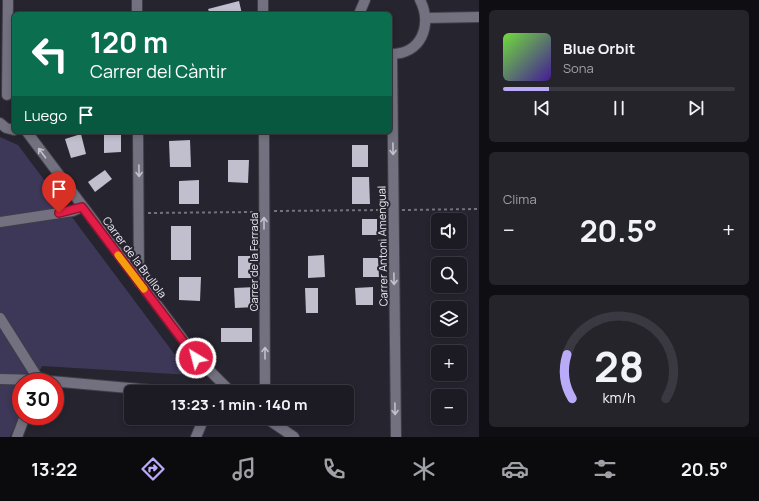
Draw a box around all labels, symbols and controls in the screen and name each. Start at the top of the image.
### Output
text: 120 m [90,23,168,61]
icon: left [24,28,76,80]
text: Blue Orbit [563,38,635,59]
text: Carrer del Càntir [90,59,227,83]
text: Sona [563,59,594,77]
icon: previous [531,97,553,119]
icon: pause [608,97,630,119]
icon: next [685,97,707,119]
icon: arrive [75,104,97,126]
text: Luego [24,105,67,126]
one-way arrow [389,142,397,155]
one-way arrow [38,148,47,159]
one-way arrow [135,164,143,177]
pin [42,172,76,213]
icon: arrive [48,178,70,200]
street label: Carrer Antoni Amengual [373,186,391,306]
text: Clima [503,190,537,208]
text: 20.5° [580,210,658,251]
street label: Carrer de la Brullola [100,213,170,301]
street label: Carrer de la Ferrada [246,213,261,311]
map controls [431,213,467,425]
button: sound [431,213,467,249]
text: − [503,215,515,245]
text: + [722,215,735,245]
one-way arrow [260,217,268,230]
button: search [431,257,467,293]
one-way arrow [390,272,398,285]
button: layers [431,301,467,337]
position arrow [175,337,217,379]
text: 28 [594,338,644,394]
button: + [431,345,467,381]
one-way arrow [261,347,269,360]
speed limit sign: 30 [12,373,64,425]
text: km/h [602,387,636,406]
button: − [431,389,467,425]
text: 13:23 · 1 min · 140 m [171,394,307,415]
one-way arrow [392,402,399,415]
icon: directions [139,455,167,483]
icon: music [230,455,258,483]
icon: phone [320,455,348,483]
icon: climate [410,455,438,483]
icon: car [501,455,529,483]
icon: filters [591,455,619,483]
text: 13:22 [31,457,77,481]
text: 20.5° [681,457,728,481]

